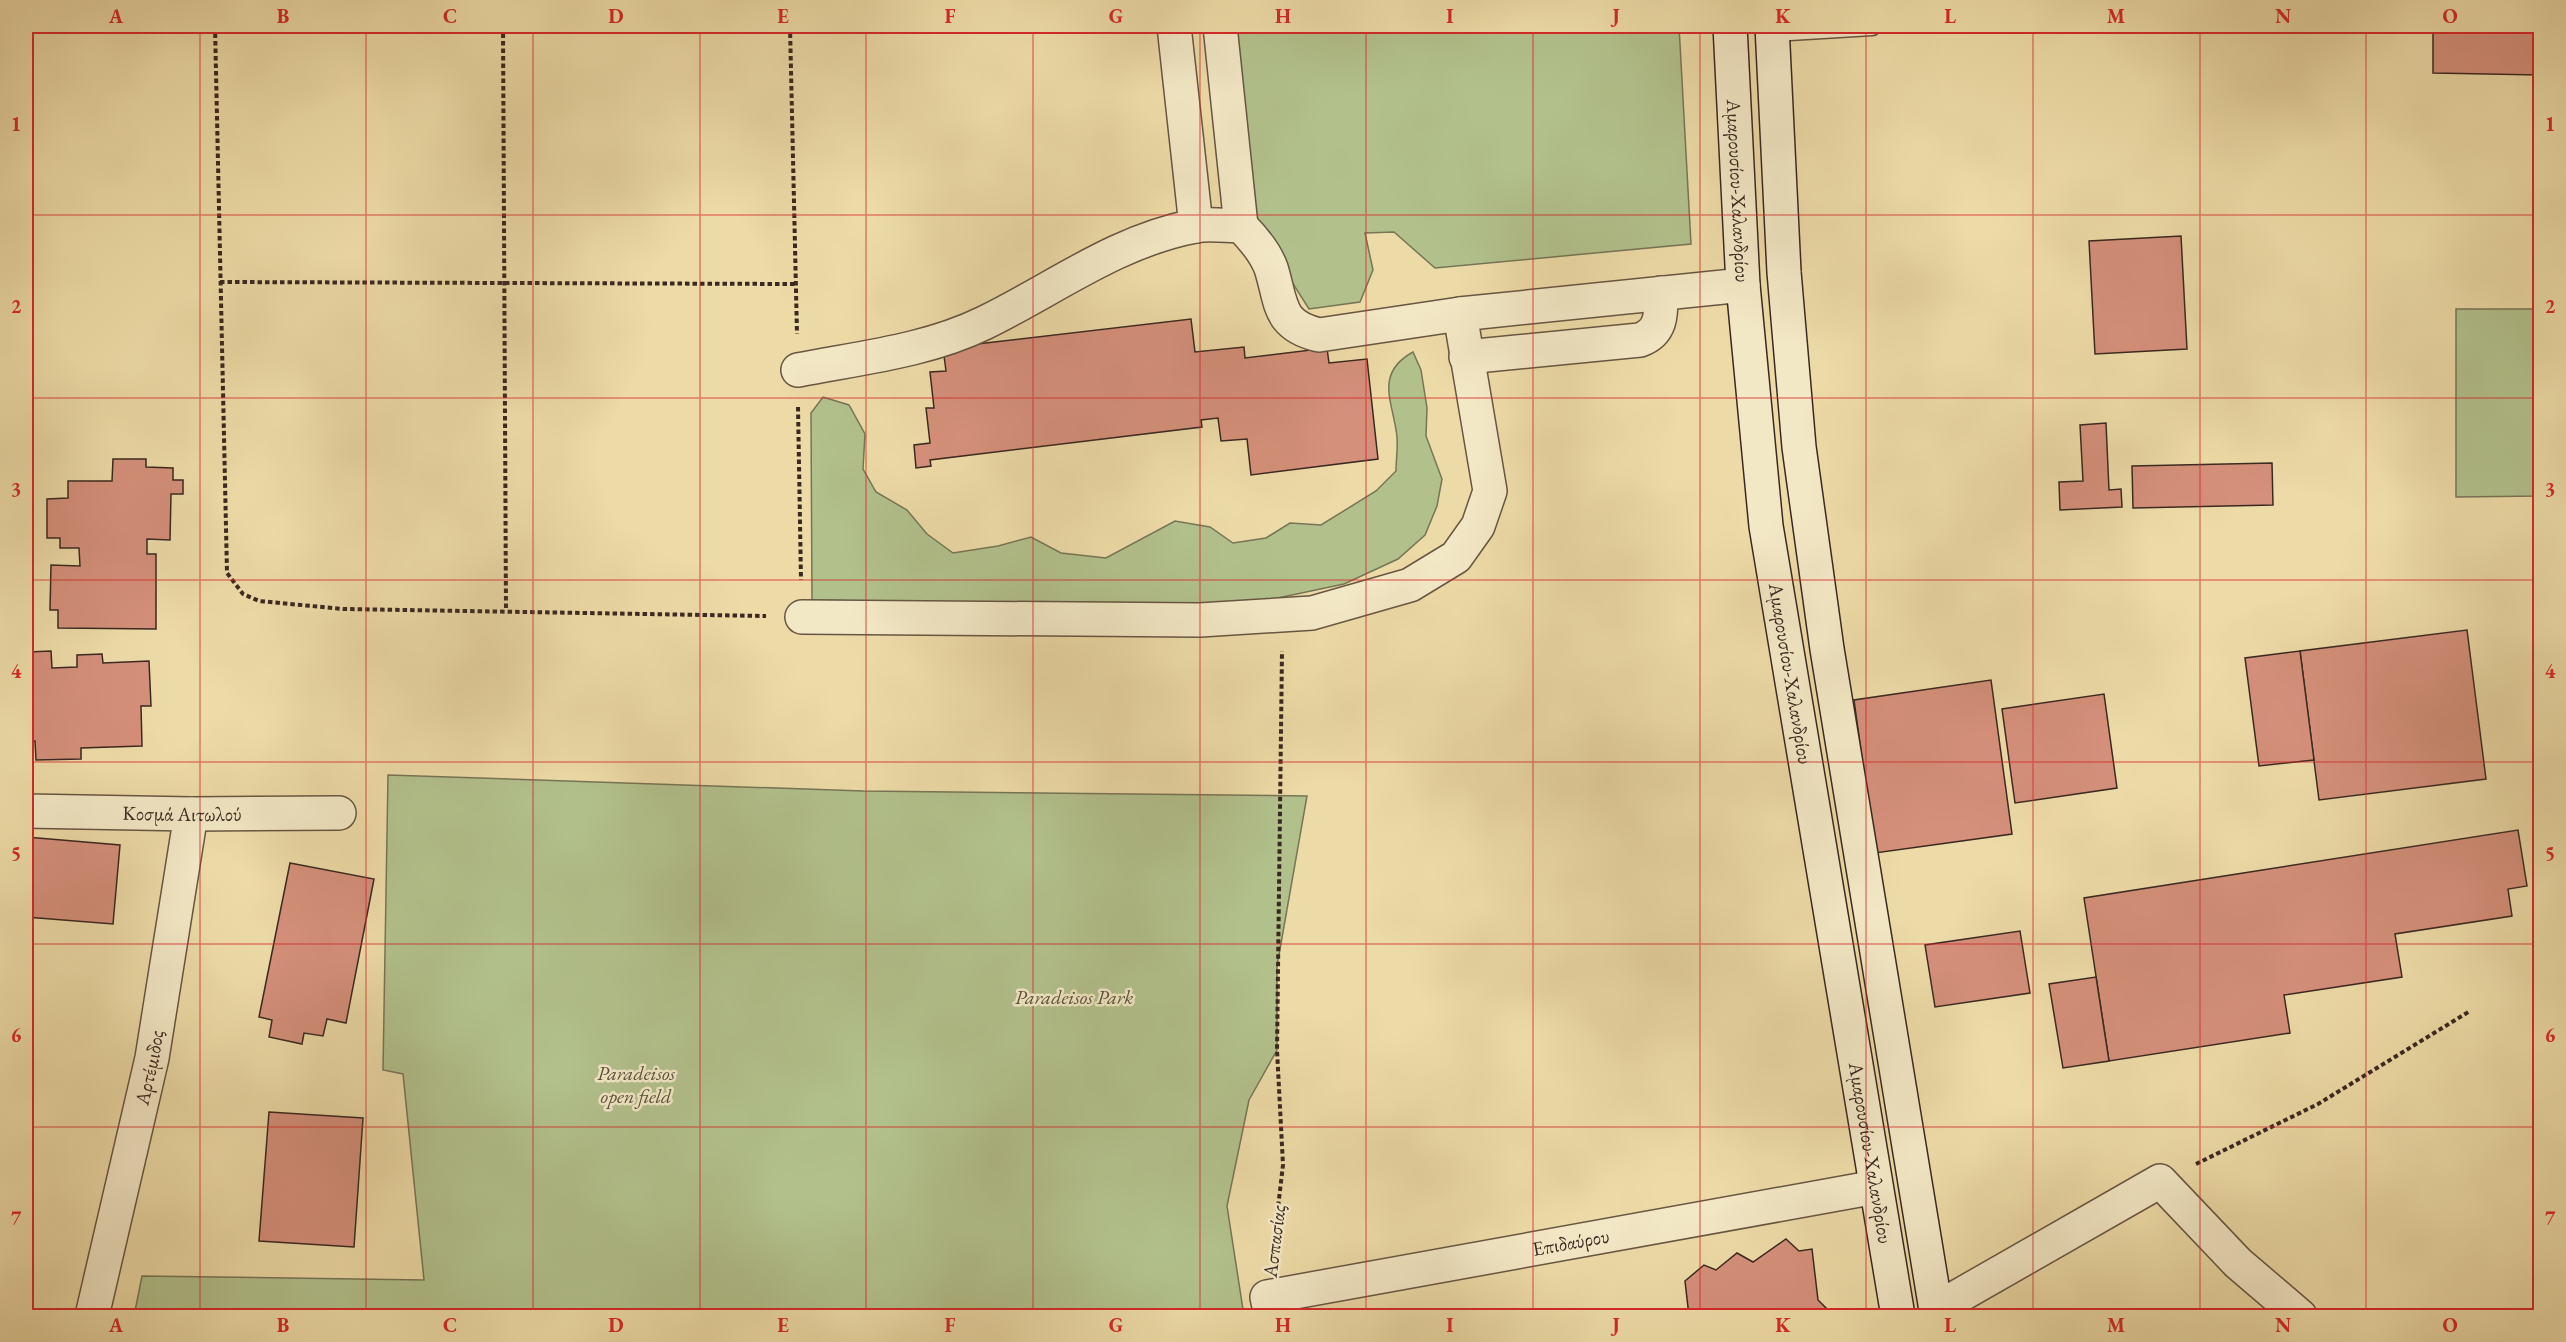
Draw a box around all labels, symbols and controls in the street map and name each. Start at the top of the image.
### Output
text: A [108,3,124,29]
text: B [277,3,289,29]
text: C [443,3,457,29]
text: D [608,3,624,29]
text: E [777,3,789,29]
text: F [945,3,956,29]
text: G [1109,3,1123,29]
text: H [1275,3,1291,29]
text: I [1446,3,1454,29]
text: J [1610,3,1620,29]
text: K [1775,3,1791,29]
text: L [1944,3,1956,29]
text: M [2107,3,2125,29]
text: N [2275,3,2291,29]
text: O [2442,3,2458,29]
street label: Αμαρουσίου-Χαλανδρίου [1721,98,1756,283]
text: 1 [11,111,21,137]
text: 1 [2545,111,2555,137]
text: 2 [11,293,22,319]
text: 2 [2545,293,2556,319]
text: 3 [11,476,21,502]
text: 3 [2545,476,2555,502]
street label: Αμαρουσίου-Χαλανδρίου [1763,580,1819,766]
text: 4 [11,658,22,684]
text: 4 [2545,658,2556,684]
street label: Κοσμά Αιτωλού [122,800,242,827]
text: 5 [11,840,21,866]
text: 5 [2545,840,2555,866]
park label: Paradeisos Park [1015,984,1133,1010]
text: 6 [11,1022,22,1048]
text: 6 [2545,1022,2556,1048]
street label: Αρτέμιδος [128,1028,169,1109]
street label: Αμαρουσίου-Χαλανδρίου [1843,1059,1899,1246]
park label: Paradeisos open field [597,1060,676,1109]
street label: Ασπασίας [1257,1203,1291,1280]
text: 7 [11,1205,22,1231]
text: 7 [2545,1205,2556,1231]
street label: Επιδαύρου [1530,1222,1611,1262]
text: A [108,1312,124,1338]
text: B [277,1312,289,1338]
text: C [443,1312,457,1338]
text: D [608,1312,624,1338]
text: E [777,1312,789,1338]
text: F [945,1312,956,1338]
text: G [1109,1312,1123,1338]
text: H [1275,1312,1291,1338]
text: I [1446,1312,1454,1338]
text: J [1610,1312,1620,1338]
text: K [1775,1312,1791,1338]
text: L [1944,1312,1956,1338]
text: M [2107,1312,2125,1338]
text: N [2275,1312,2291,1338]
text: O [2442,1312,2458,1338]

